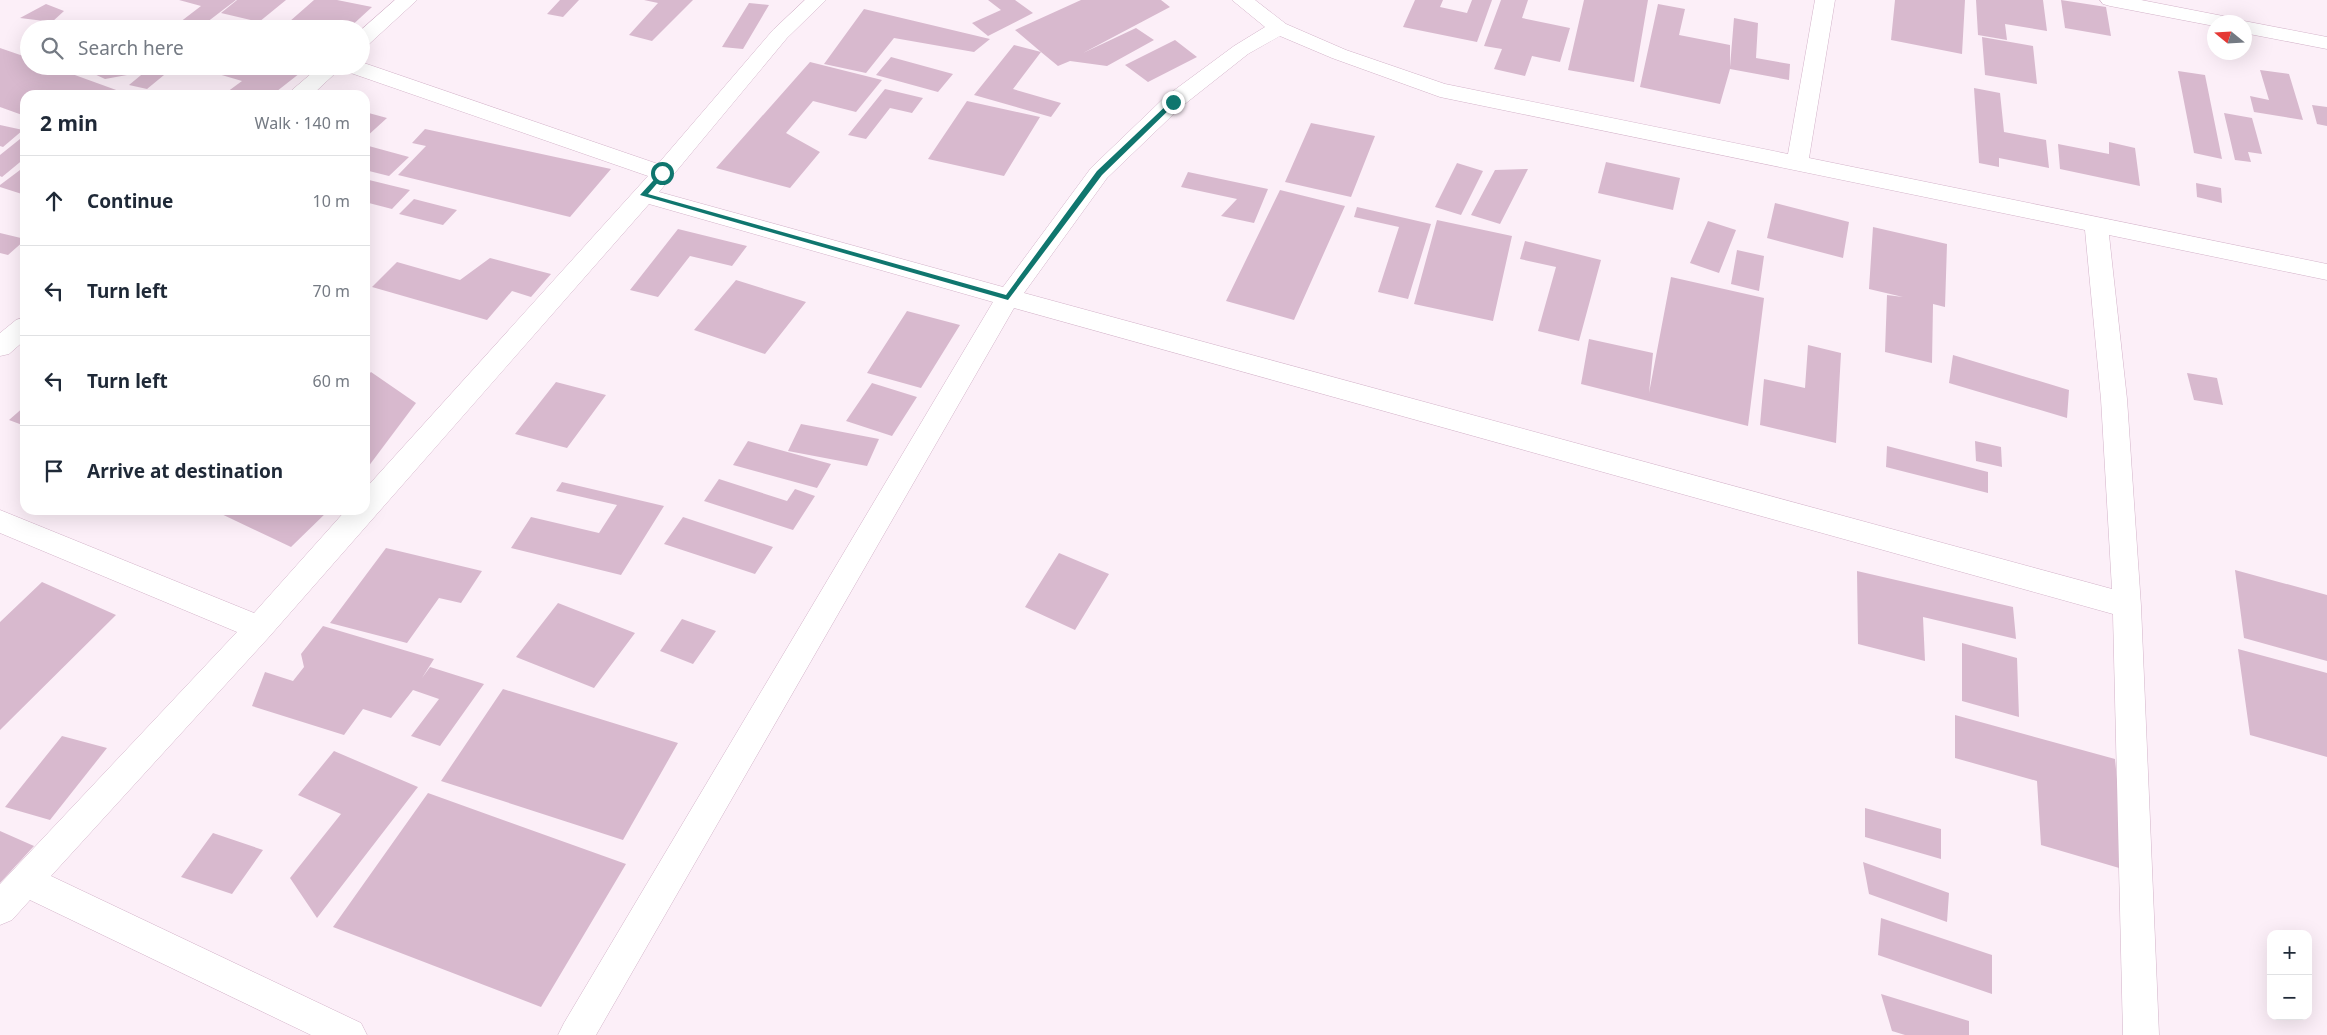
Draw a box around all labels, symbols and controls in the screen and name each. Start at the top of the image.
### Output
north arrow [2207,15,2252,60]
search box [20,20,370,75]
icon: search [38,34,66,62]
text: Search here [78,35,184,61]
route end [1162,91,1185,114]
text: 2 min [40,109,98,137]
text: Walk · 140 m [255,112,350,134]
route start [651,162,674,185]
icon: ahead [40,187,68,215]
text: Continue [87,188,173,214]
text: 10 m [313,190,350,212]
icon: left [40,277,68,305]
text: Turn left [87,278,168,304]
text: 70 m [313,280,350,302]
icon: left [40,367,68,395]
text: Turn left [87,368,168,394]
text: 60 m [313,370,350,392]
icon: arrive [40,457,68,485]
text: Arrive at destination [87,458,283,484]
map controls [2267,930,2312,1020]
button: + [2267,930,2312,975]
button: − [2267,975,2312,1020]

